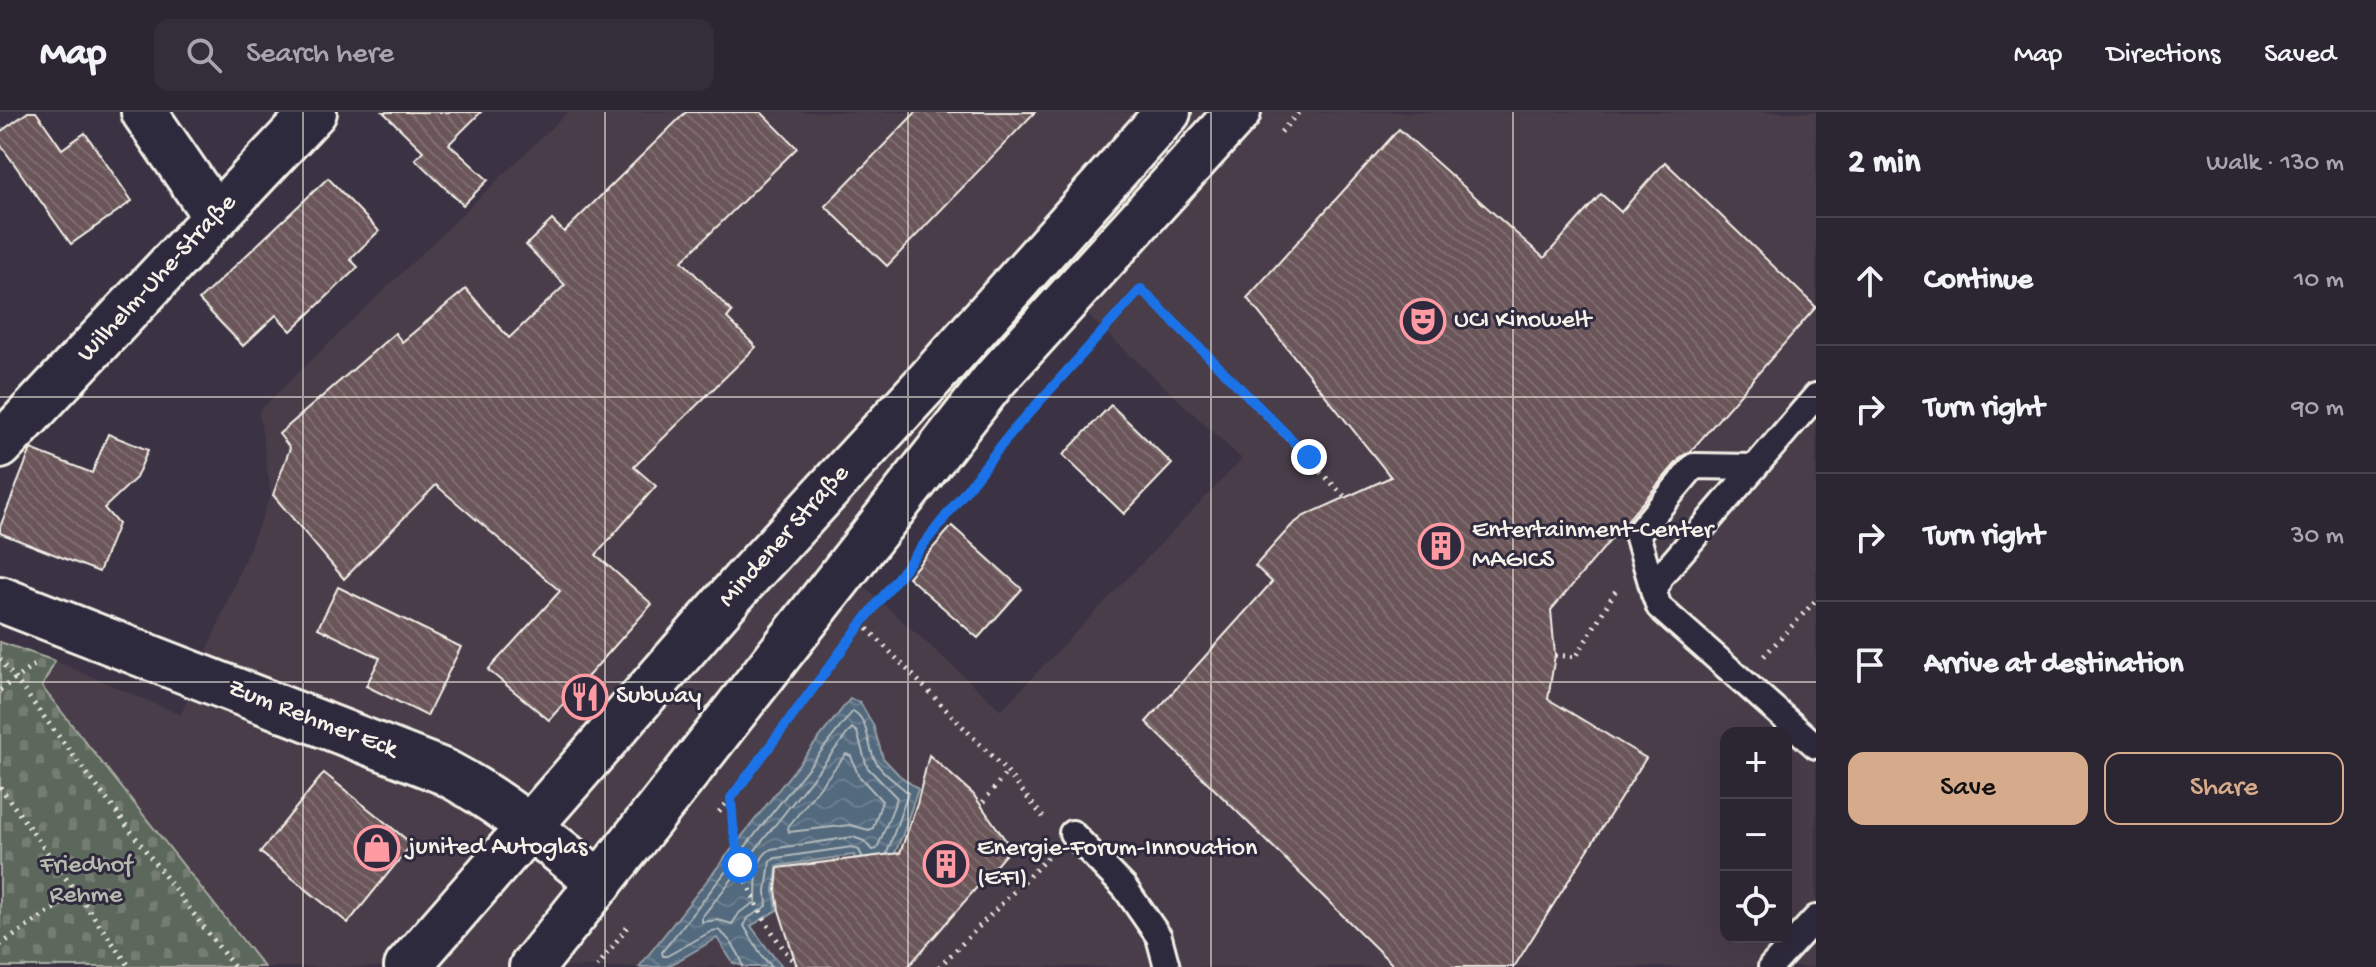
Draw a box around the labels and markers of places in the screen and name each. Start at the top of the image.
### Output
theatre icon: UCI Kinowelt [1399,297,1447,345]
place label: UCI Kinowelt [1454,306,1594,337]
place label: Entertainment-Center MAGICS [1472,516,1716,577]
building icon: Entertainment-Center MAGICS [1417,522,1465,570]
restaurant icon: Subway [561,673,609,721]
place label: Subway [616,682,702,713]
shop icon: junited Autoglas [353,824,401,872]
place label: junited Autoglas [404,833,589,864]
place label: Energie-Forum-Innovation (EFI) [977,834,1258,895]
building icon: Energie-Forum-Innovation (EFI) [922,840,970,888]

